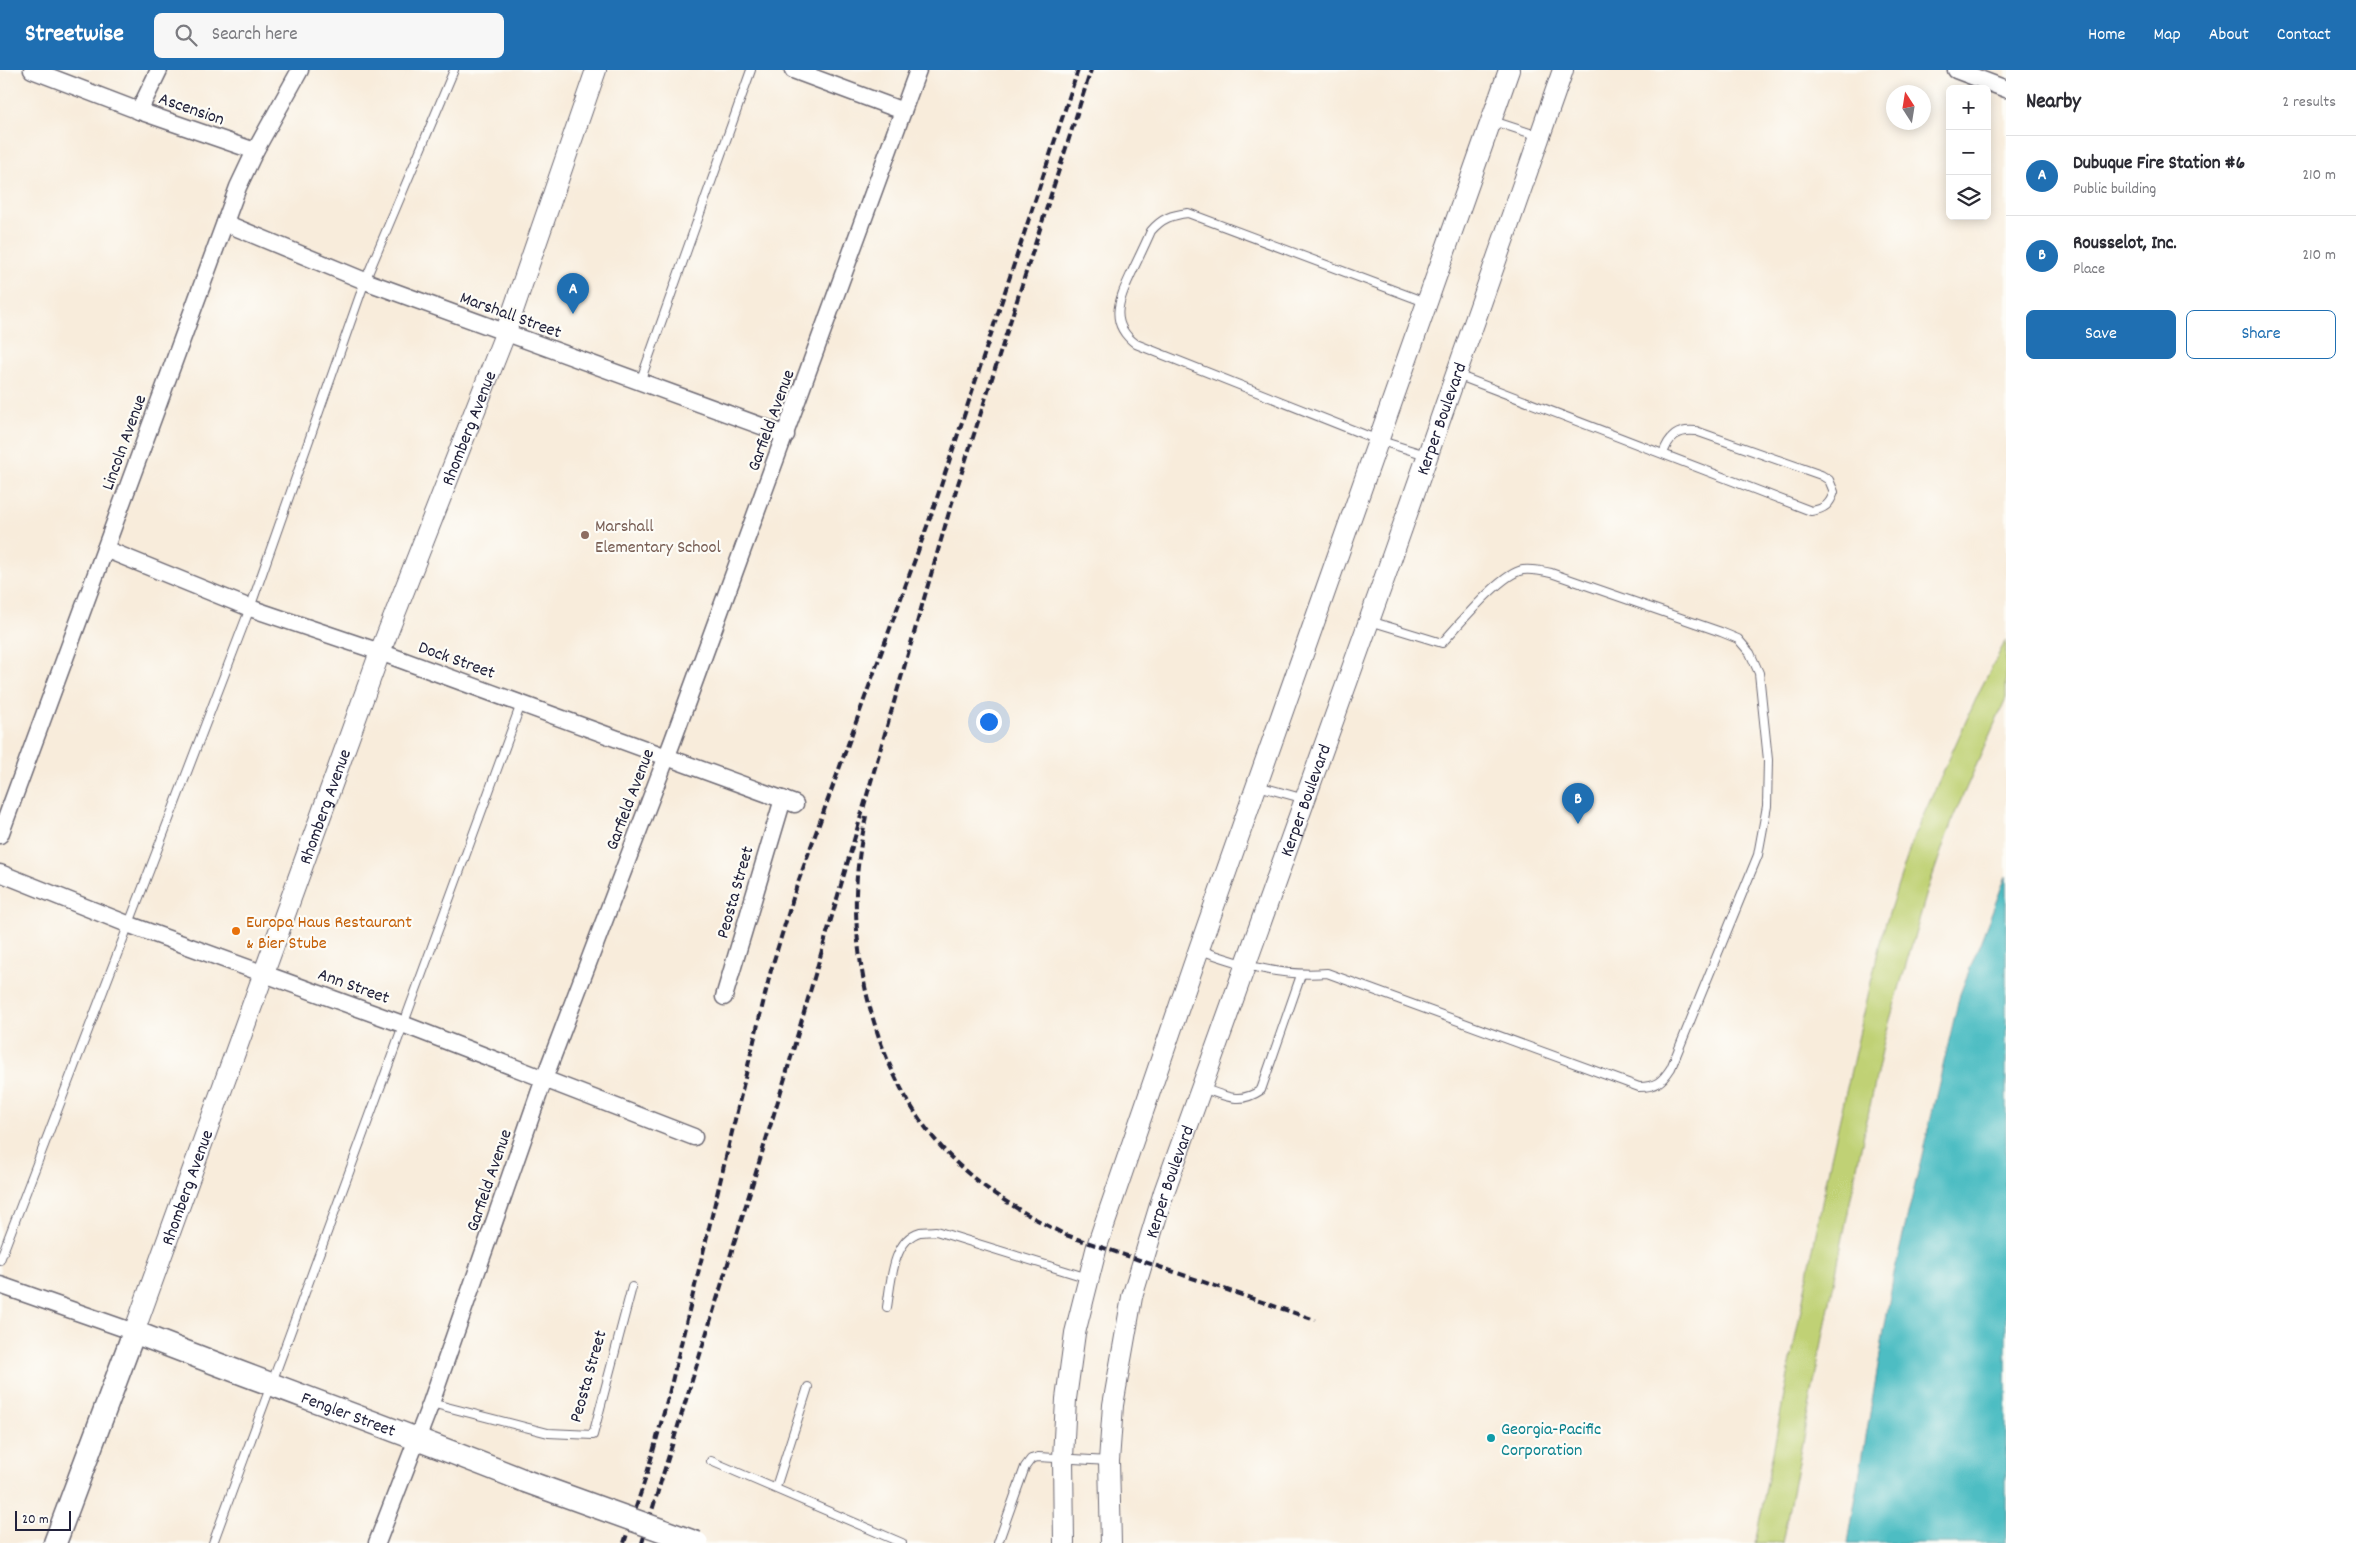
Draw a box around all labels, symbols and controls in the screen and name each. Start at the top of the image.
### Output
search box [154,13,504,58]
text: Streetwise [25,18,124,52]
icon: search [172,21,200,49]
text: Search here [212,22,298,49]
text: Home [2088,23,2125,48]
text: Map [2153,23,2181,48]
text: About [2209,23,2249,48]
text: Contact [2277,23,2331,48]
north arrow [1886,85,1931,130]
map controls [1946,85,1991,220]
button: + [1946,85,1991,130]
street label: Ascension [155,87,227,133]
text: Nearby [2026,88,2081,118]
text: 2 results [2282,91,2336,114]
button: − [1946,130,1991,175]
text: Dubuque Fire Station #6 [2073,151,2245,178]
text: A [2038,164,2046,187]
text: 210 m [2302,164,2336,187]
button: layers [1946,175,1991,220]
text: Public building [2073,178,2156,201]
text: Rousselot, Inc. [2073,231,2177,258]
text: B [2038,244,2046,267]
text: 210 m [2302,244,2336,267]
text: Place [2073,258,2105,281]
pin: A [557,273,589,314]
street label: Marshall Street [456,286,565,346]
button: Save [2026,310,2176,359]
button: Share [2186,310,2336,359]
street label: Kerper Boulevard [1412,360,1474,479]
street label: Garfield Avenue [742,366,802,475]
street label: Rhomberg Avenue [437,368,504,490]
street label: Lincoln Avenue [96,391,154,494]
place label: Marshall Elementary School [595,515,722,561]
marker: Marshall Elementary School [579,529,591,541]
street label: Dock Street [414,636,498,687]
your location [976,709,1002,735]
street label: Kerper Boulevard [1275,741,1339,861]
street label: Rhomberg Avenue [294,746,359,868]
street label: Garfield Avenue [601,746,662,854]
pin: B [1562,783,1594,824]
street label: Peosta Street [711,843,762,942]
place label: Europa Haus Restaurant & Bier Stube [246,911,412,957]
marker: Europa Haus Restaurant & Bier Stube [230,925,242,937]
street label: Ann Street [314,963,393,1012]
street label: Kerper Boulevard [1141,1123,1202,1242]
street label: Garfield Avenue [461,1126,520,1235]
street label: Rhomberg Avenue [156,1127,221,1249]
street label: Peosta Street [564,1327,615,1426]
street label: Fengler Street [297,1387,399,1445]
place label: Georgia-Pacific Corporation [1501,1418,1601,1464]
marker: Georgia-Pacific Corporation [1485,1432,1497,1444]
scale bar [15,1508,71,1531]
text: 20 m [22,1510,49,1530]

